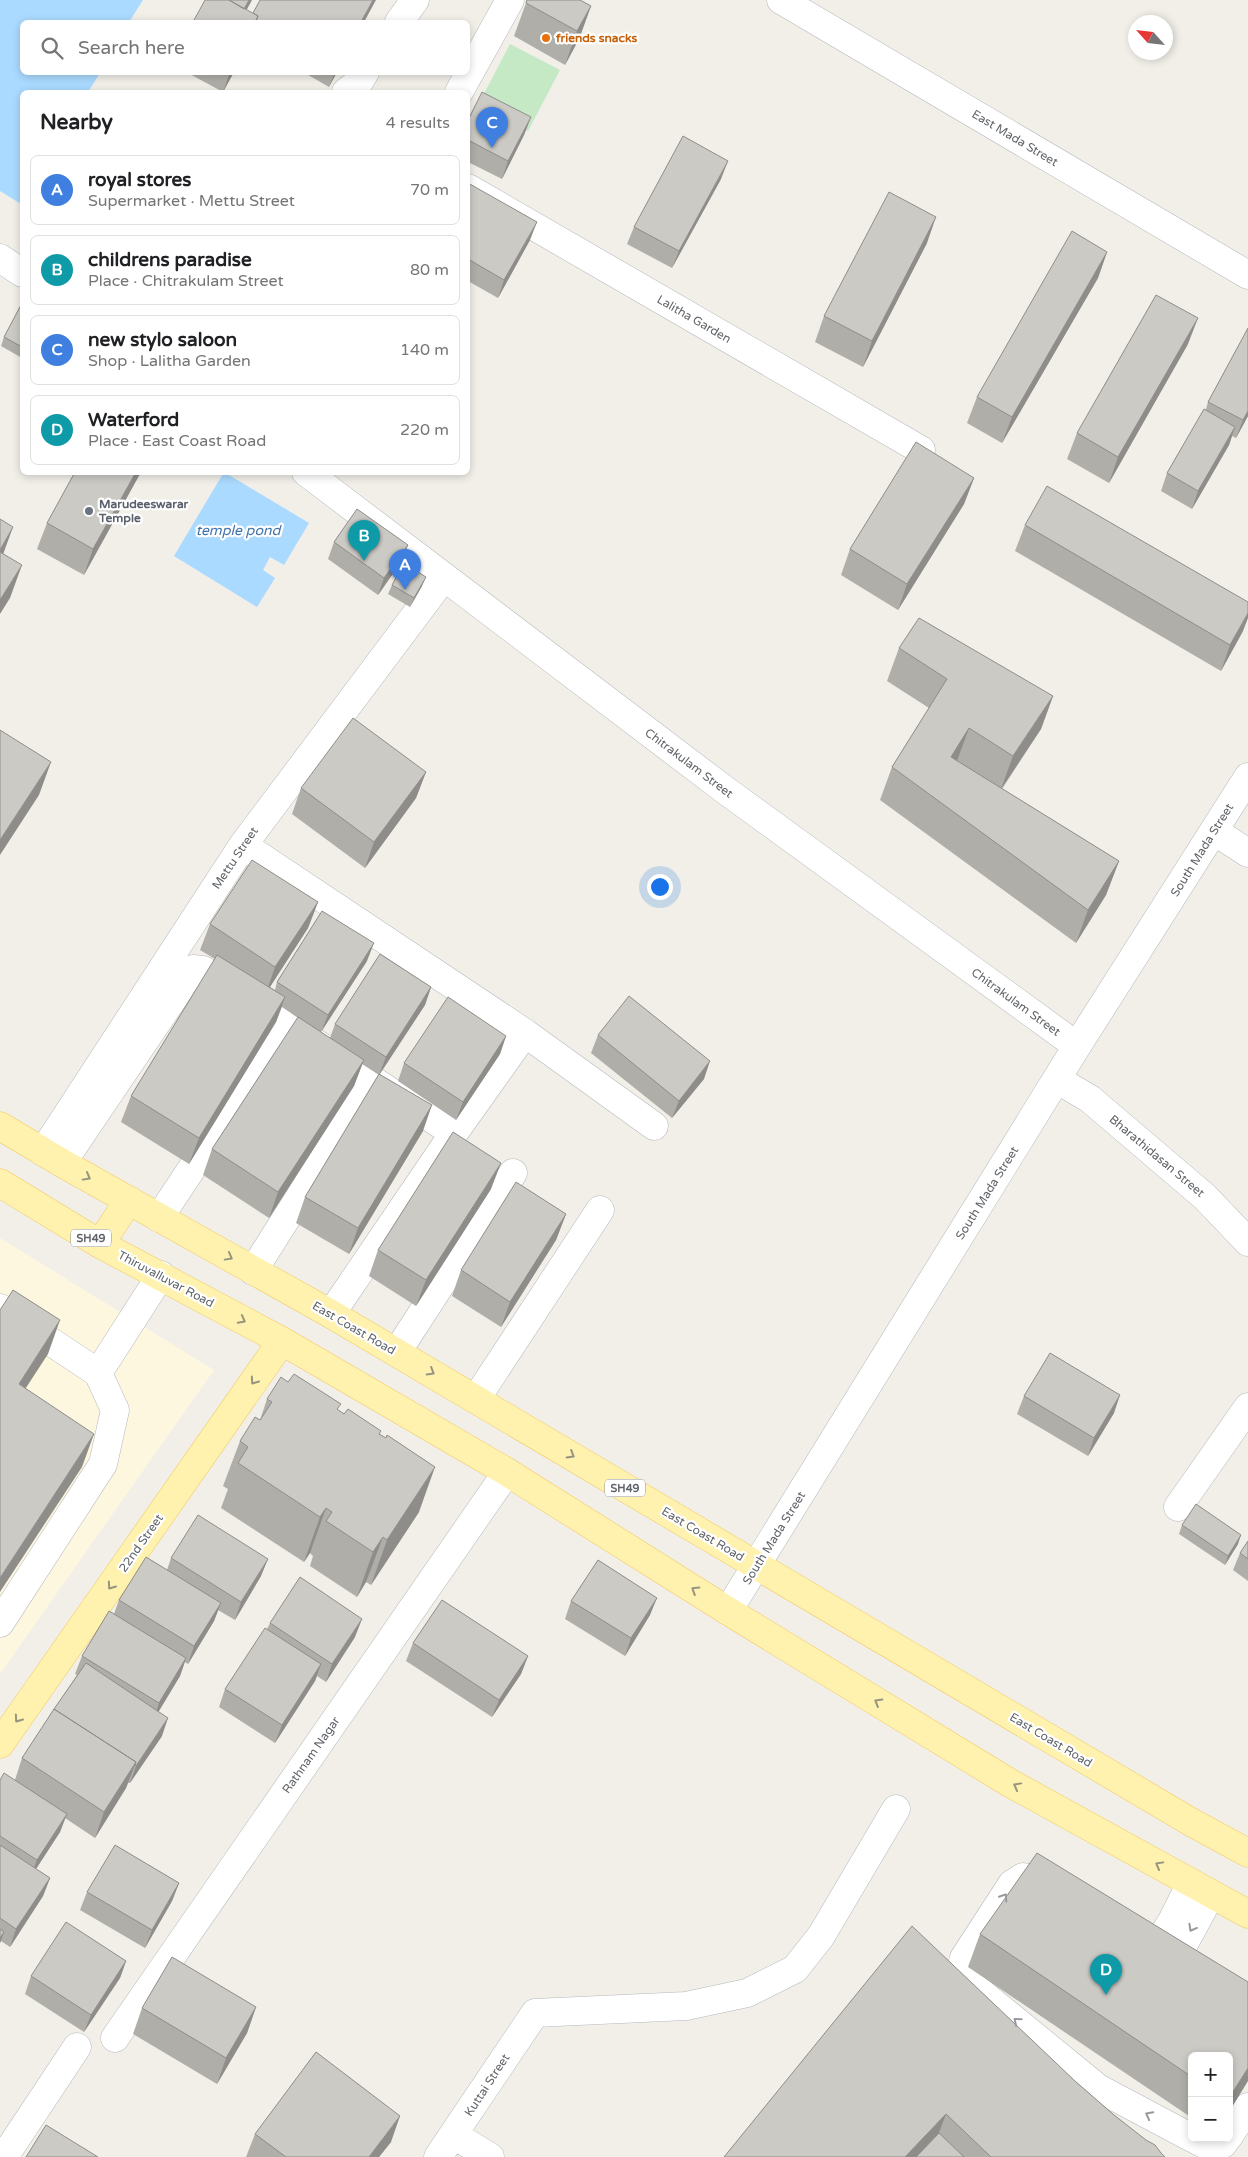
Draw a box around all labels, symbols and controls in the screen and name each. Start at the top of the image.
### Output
north arrow [1128,15,1173,60]
search box [20,20,470,75]
place label: friends snacks [555,31,637,45]
marker: friends snacks [540,32,552,44]
icon: search [38,34,66,62]
text: Search here [78,37,185,59]
pin: C [476,107,508,148]
street label: East Mada Street [969,107,1061,169]
text: Nearby [40,110,113,135]
text: 4 results [386,113,450,133]
text: royal stores [88,169,191,191]
text: A [51,180,63,200]
text: 70 m [410,180,449,200]
text: Supermarket · Mettu Street [88,191,295,211]
text: childrens paradise [88,249,252,271]
text: B [51,260,63,280]
text: 80 m [410,260,449,280]
text: Place · Chitrakulam Street [88,271,284,291]
street label: Lalitha Garden [654,292,734,346]
text: new stylo saloon [88,329,237,351]
text: C [51,340,63,360]
text: 140 m [400,340,449,360]
text: Shop · Lalitha Garden [88,351,251,371]
text: Waterford [88,409,179,431]
text: D [51,420,63,440]
text: 220 m [400,420,449,440]
text: Place · East Coast Road [88,431,266,451]
place label: Marudeeswarar Temple [98,497,189,526]
marker: Marudeeswarar Temple [83,505,95,517]
pin: B [348,520,380,561]
water label: temple pond [196,522,282,539]
pin: A [389,549,421,590]
street label: Chitrakulam Street [642,725,736,801]
street label: South Mada Street [1168,801,1237,899]
street label: Mettu Street [209,824,261,892]
your location [647,874,673,900]
street label: Chitrakulam Street [969,965,1064,1039]
street label: Bharathidasan Street [1107,1112,1208,1200]
street label: South Mada Street [953,1144,1022,1242]
one-way arrow [82,1171,91,1181]
road number: SH49 [71,1230,111,1246]
street label: Thiruvalluvar Road [116,1248,216,1310]
one-way arrow [224,1251,233,1261]
street label: East Coast Road [310,1299,398,1357]
one-way arrow [237,1314,246,1324]
one-way arrow [425,1366,434,1376]
one-way arrow [251,1376,260,1385]
one-way arrow [565,1449,574,1459]
road number: SH49 [605,1480,645,1496]
street label: South Mada Street [740,1489,809,1587]
street label: East Coast Road [659,1504,747,1564]
street label: 22nd Street [116,1511,166,1575]
one-way arrow [108,1580,117,1590]
one-way arrow [691,1586,700,1596]
one-way arrow [875,1699,884,1708]
street label: East Coast Road [1007,1710,1095,1770]
one-way arrow [15,1713,24,1723]
street label: Rathnam Nagar [279,1714,343,1796]
one-way arrow [1013,1782,1022,1792]
one-way arrow [1155,1861,1164,1871]
one-way arrow [997,1893,1007,1902]
one-way arrow [1189,1922,1199,1931]
pin: D [1090,1954,1122,1995]
one-way arrow [1013,2018,1022,2027]
street label: Kuttai Street [462,2051,513,2119]
map controls [1188,2052,1233,2142]
button: + [1188,2052,1233,2097]
button: − [1188,2097,1233,2142]
one-way arrow [1145,2111,1154,2121]

